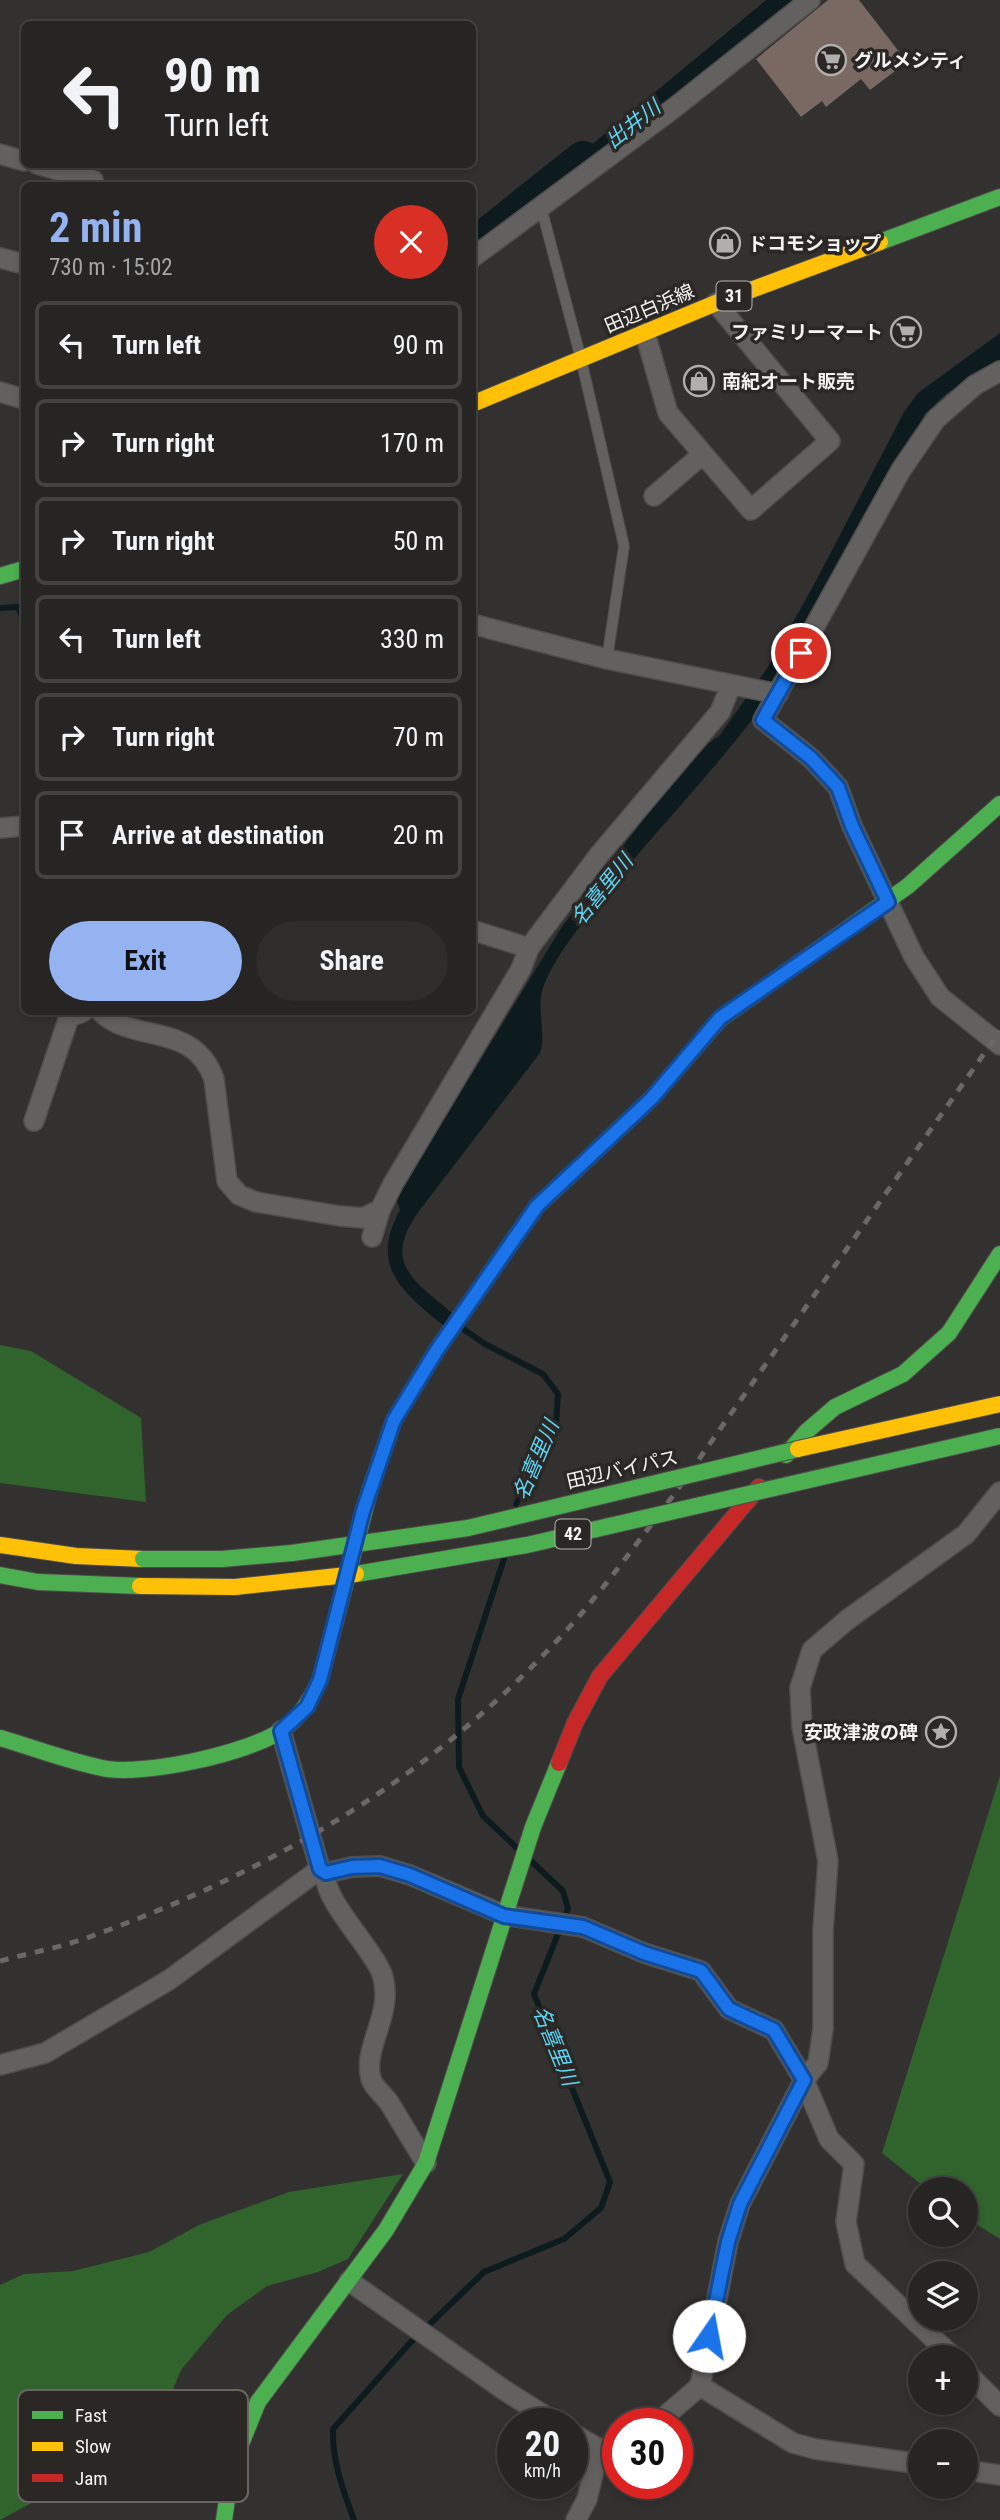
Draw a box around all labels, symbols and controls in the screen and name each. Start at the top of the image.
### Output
supermarket icon: グルメシティ [814,43,848,77]
text: 90 m [164,47,261,104]
icon: left [49,49,140,140]
place label: グルメシティ [854,49,967,72]
water label: 出井川 [601,94,667,153]
text: Turn left [164,106,269,144]
text: 2 min [49,203,142,252]
button: close [374,205,448,279]
shop icon: ドコモショップ [708,226,742,260]
place label: ドコモショップ [748,232,881,255]
text: 730 m · 15:02 [49,254,173,281]
street label: 田辺白浜線 [601,279,697,338]
road number: 31 [716,282,752,310]
supermarket icon: ファミリーマート [889,315,923,349]
place label: ファミリーマート [731,321,883,344]
icon: left [53,326,91,364]
text: Turn left [112,330,201,360]
text: 90 m [393,330,444,360]
shop icon: 南紀オート販売 [682,364,716,398]
place label: 南紀オート販売 [722,370,855,393]
icon: right [53,424,91,462]
text: Turn right [112,428,214,458]
text: 170 m [380,428,444,458]
icon: right [53,522,91,560]
text: Turn right [112,526,214,556]
text: 50 m [393,526,444,556]
icon: left [53,620,91,658]
pin [771,623,831,683]
text: Turn left [112,624,201,654]
text: 330 m [380,624,444,654]
icon: arrive [782,634,820,672]
icon: right [53,718,91,756]
text: Turn right [112,722,214,752]
text: 70 m [393,722,444,752]
icon: arrive [53,816,91,854]
text: Arrive at destination [112,820,324,850]
text: 20 m [393,820,444,850]
water label: 名喜里川 [566,848,639,930]
button: Exit [49,921,242,1001]
button: Share [256,921,448,1001]
water label: 名喜里川 [509,1415,564,1503]
street label: 田辺バイパス [564,1446,680,1493]
road number: 42 [556,1520,590,1548]
place icon: 安政津波の碑 [924,1715,958,1749]
place label: 安政津波の碑 [804,1721,918,1744]
water label: 名喜里川 [528,2003,583,2091]
map controls [908,2177,978,2499]
button: search [908,2177,978,2247]
button: layers [908,2261,978,2331]
position arrow [672,2299,746,2373]
button: + [908,2345,978,2415]
legend [18,2390,248,2502]
text: Fast [75,2404,107,2427]
speed limit sign: 30 [602,2408,693,2499]
text: 20 [525,2424,560,2465]
button: − [908,2429,978,2499]
text: Slow [75,2435,111,2458]
text: km/h [524,2460,561,2481]
text: Jam [75,2467,108,2490]

